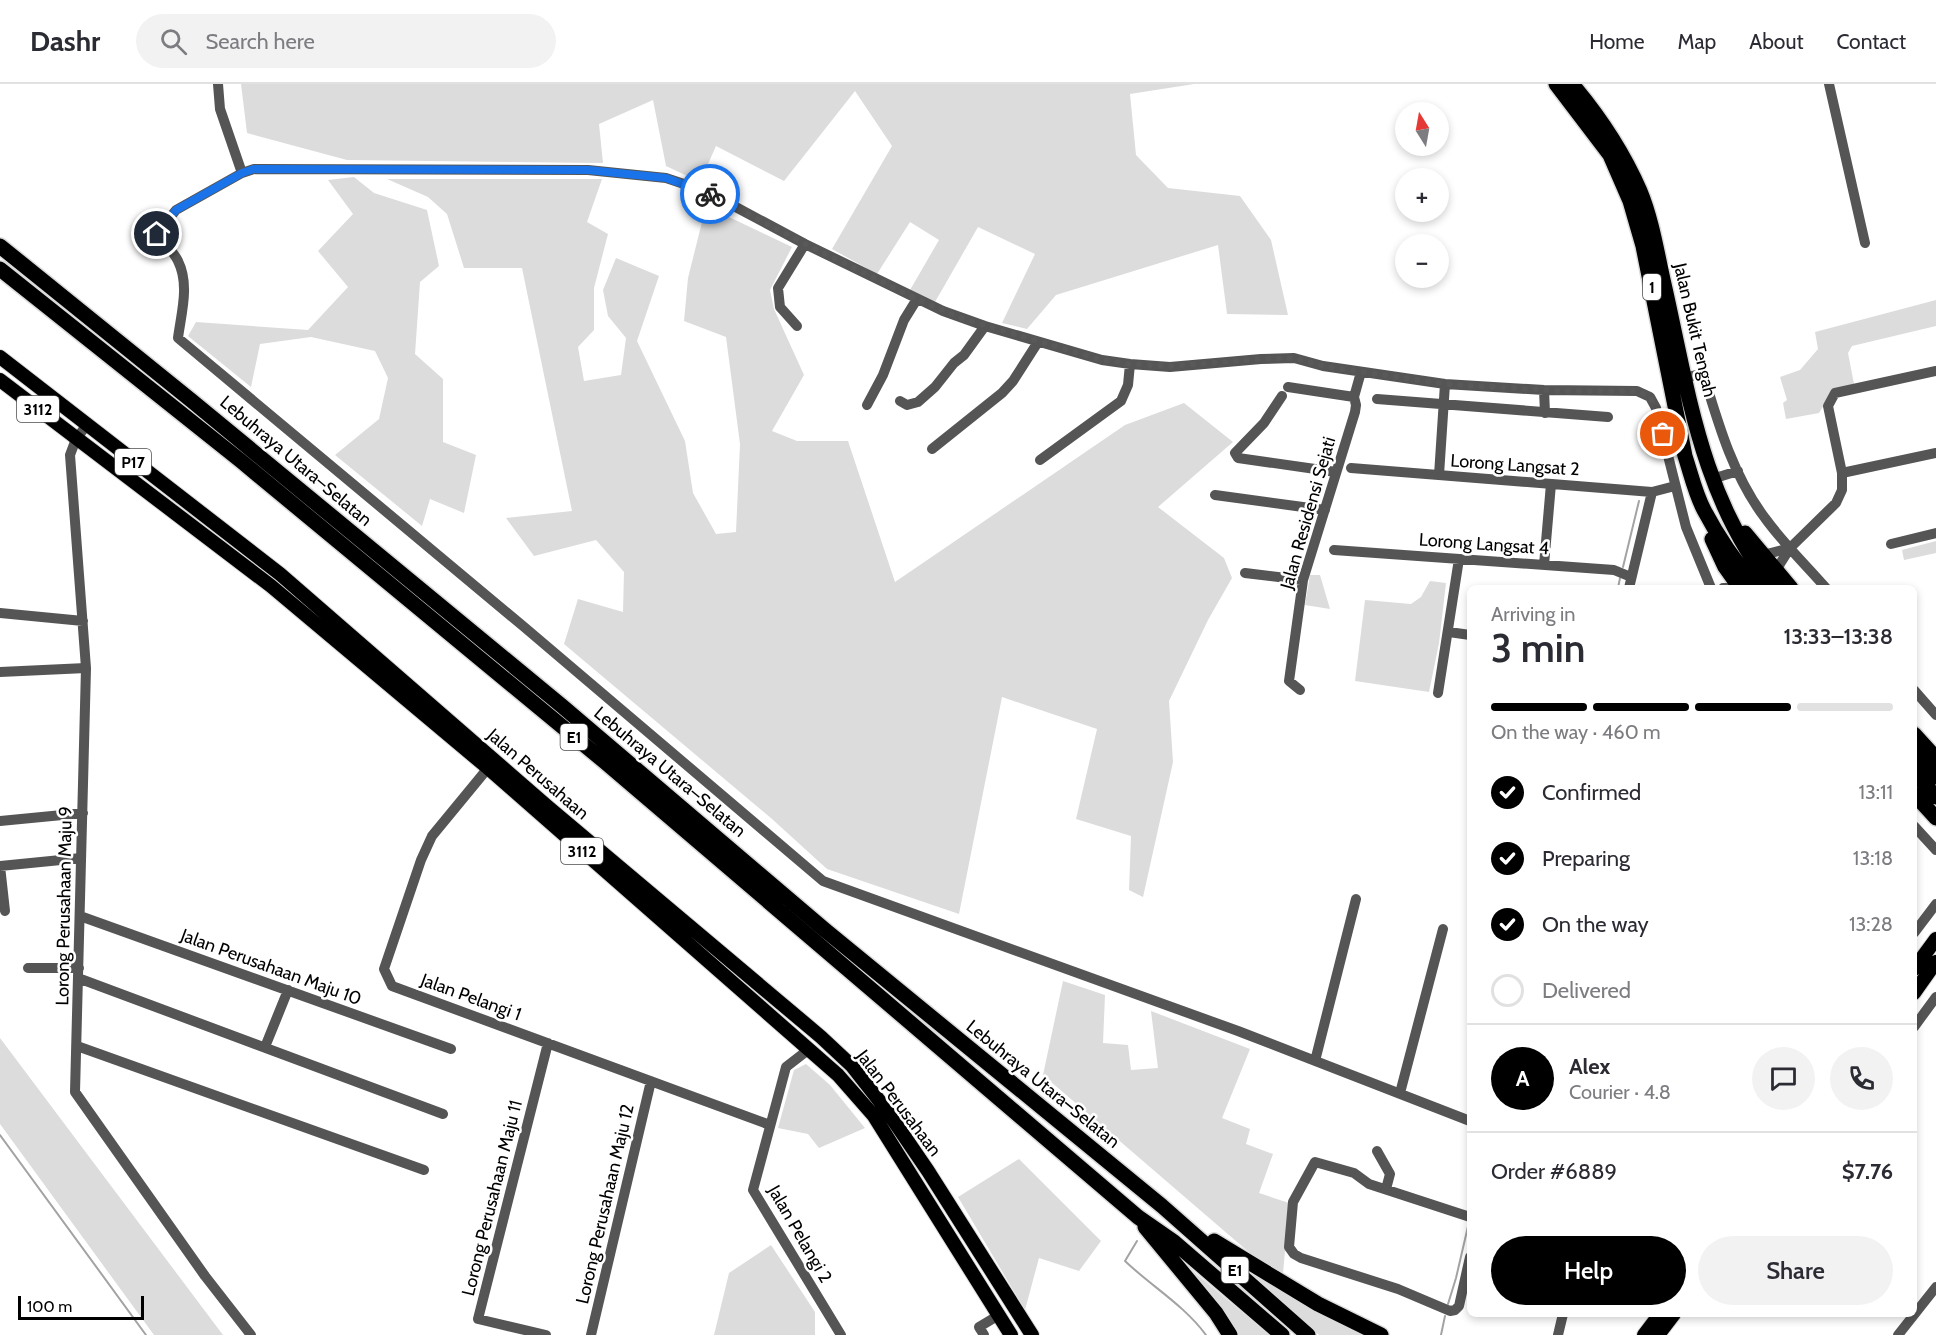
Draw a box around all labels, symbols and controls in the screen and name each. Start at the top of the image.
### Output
search box [136,14,556,68]
text: Dashr [30,24,100,58]
icon: search [157,25,190,58]
text: Search here [205,28,315,55]
text: Home [1589,29,1645,54]
text: Map [1678,29,1716,54]
text: About [1749,29,1803,54]
text: Contact [1836,29,1906,54]
north arrow [1395,102,1449,156]
map controls [1395,102,1449,288]
courier [680,164,740,224]
button: + [1395,168,1449,222]
icon: bike [694,178,727,211]
pin [131,208,182,259]
icon: home [140,217,173,250]
button: − [1395,234,1449,288]
street label: Jalan Bukit Tengah [1669,260,1721,399]
road number: 1 [1643,274,1661,300]
street label: Lebuhraya Utara–Selatan [216,391,376,531]
road number: 3112 [17,396,59,422]
pin [1637,408,1688,459]
icon: bag [1646,417,1679,450]
street label: Jalan Residensi Sejati [1275,434,1340,593]
road number: P17 [115,449,151,475]
street label: Lorong Langsat 2 [1450,450,1580,480]
street label: Lorong Langsat 4 [1418,528,1550,560]
text: Arriving in [1491,602,1575,626]
text: 13:33–13:38 [1783,623,1893,650]
text: 3 min [1491,624,1585,672]
street label: Lebuhraya Utara–Selatan [590,702,750,842]
text: On the way · 460 m [1491,720,1661,744]
street label: Jalan Perusahaan [482,723,593,824]
road number: E1 [560,724,588,750]
icon: check [1491,776,1524,809]
text: Confirmed [1542,779,1641,806]
text: 13:11 [1858,780,1893,804]
street label: Lorong Perusahaan Maju 9 [51,806,77,1006]
road number: 3112 [561,838,603,864]
icon: check [1491,842,1524,875]
text: Preparing [1542,845,1630,872]
text: 13:18 [1853,846,1893,870]
icon: check [1491,908,1524,941]
text: On the way [1542,911,1649,938]
text: 13:28 [1849,912,1893,936]
street label: Jalan Perusahaan Maju 10 [177,924,364,1010]
street label: Jalan Pelangi 1 [417,968,524,1025]
text: Delivered [1542,977,1631,1004]
street label: Lebuhraya Utara–Selatan [962,1015,1124,1153]
street label: Jalan Perusahaan [851,1045,946,1161]
button: chat [1752,1047,1815,1110]
button: phone [1830,1047,1893,1110]
text: Alex [1569,1053,1610,1080]
text: A [1516,1065,1529,1092]
text: Courier · 4.8 [1569,1080,1671,1104]
street label: Lorong Perusahaan Maju 11 [457,1098,527,1298]
street label: Lorong Perusahaan Maju 12 [571,1102,639,1306]
text: Order #6889 [1491,1158,1617,1185]
text: $7.76 [1842,1158,1893,1185]
street label: Jalan Pelangi 2 [763,1180,837,1287]
button: Help [1491,1236,1686,1305]
button: Share [1698,1236,1893,1305]
road number: E1 [1222,1257,1248,1283]
scale bar [18,1293,144,1320]
text: 100 m [27,1297,72,1316]

